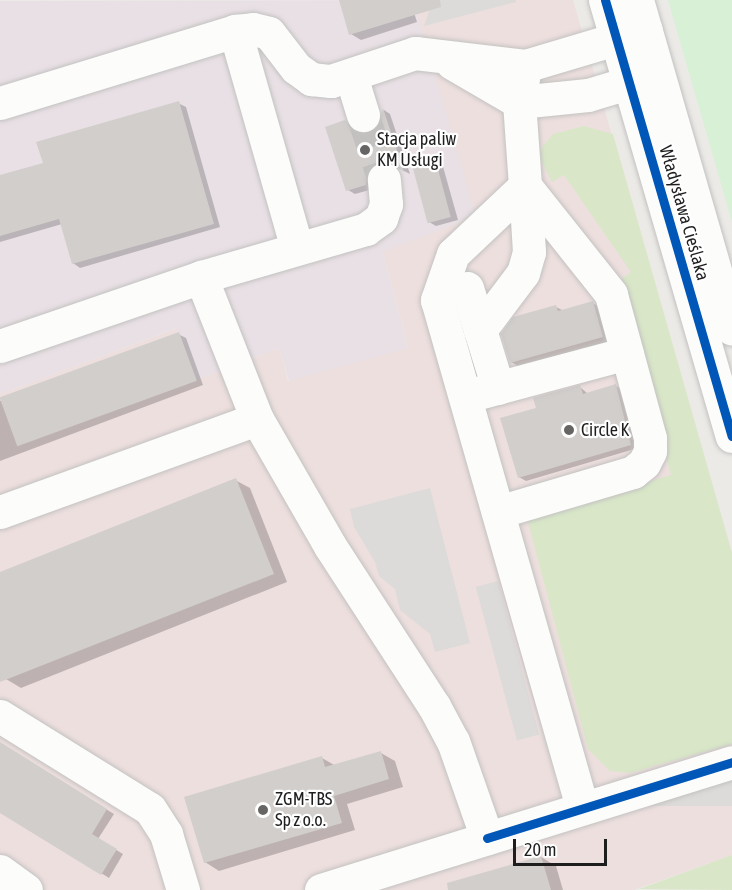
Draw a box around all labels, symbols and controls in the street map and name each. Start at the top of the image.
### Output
place label: Stacja paliw KM Usługi [377,129,456,172]
marker: Stacja paliw KM Usługi [358,143,372,157]
street label: Władysława Cieślaka [654,143,714,283]
place label: Circle K [581,419,629,441]
marker: Circle K [562,423,576,437]
place label: ZGM-TBS Sp z o.o. [275,789,332,832]
marker: ZGM-TBS Sp z o.o. [256,803,270,817]
scale bar [516,827,610,865]
text: 20 m [524,839,556,860]

